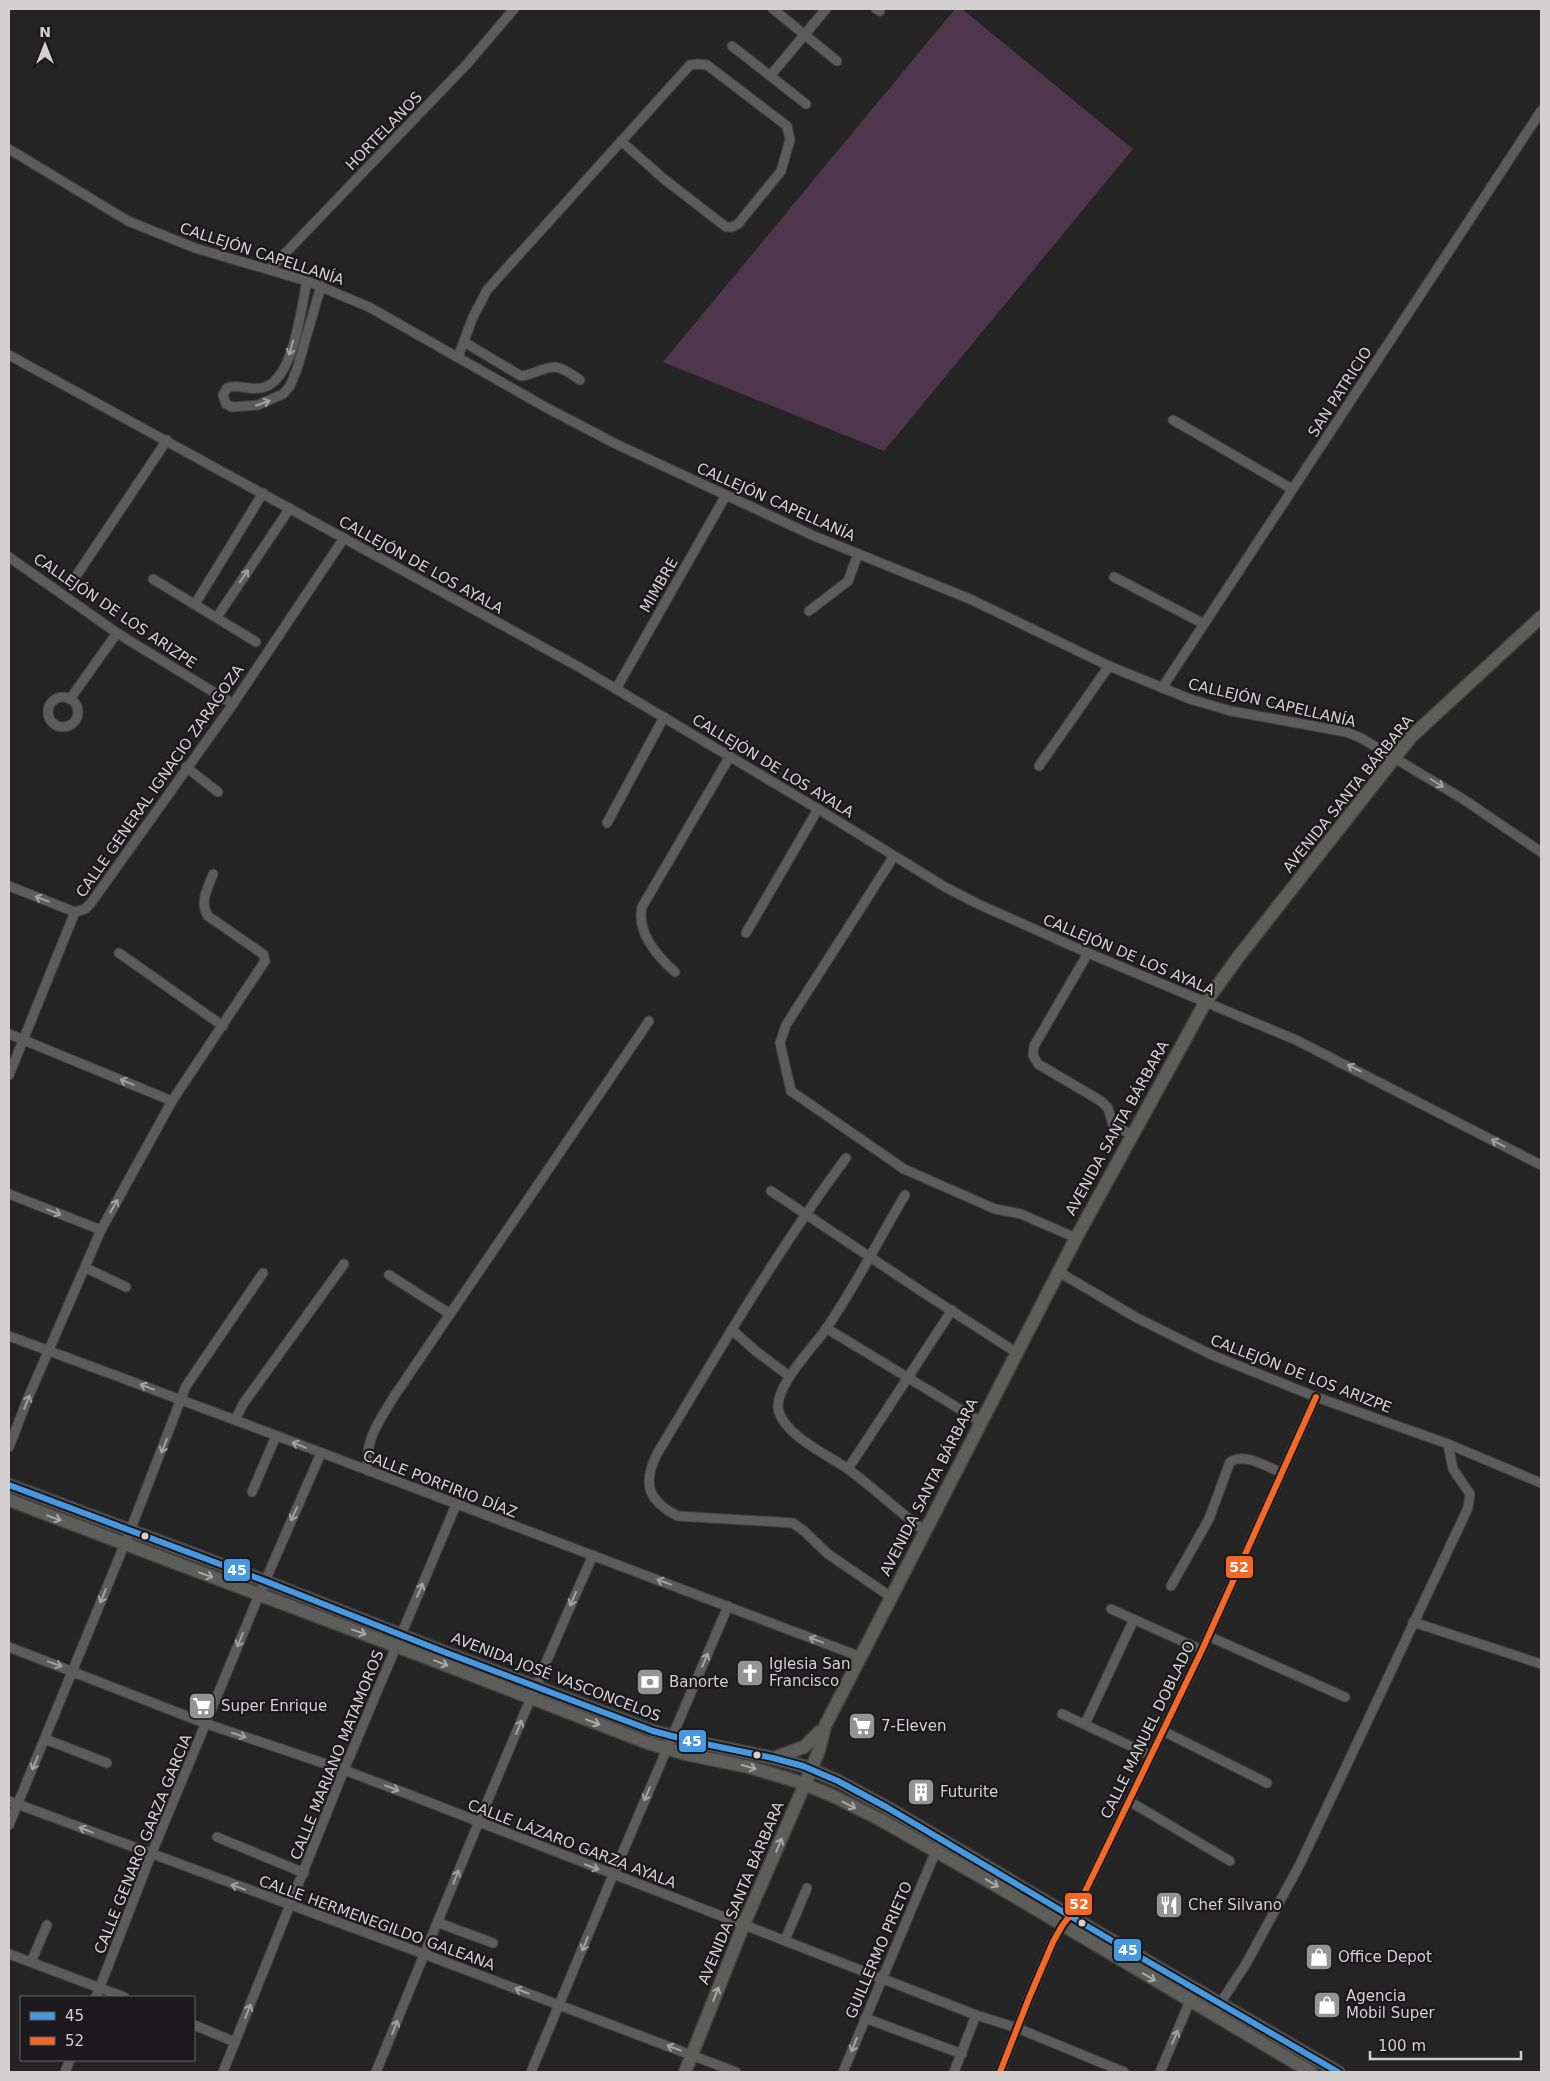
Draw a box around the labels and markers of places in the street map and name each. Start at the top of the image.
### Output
unlabelled marker [140,1531,150,1541]
place label: Iglesia San Francisco [769,1655,851,1690]
church icon: Iglesia San Francisco [735,1658,765,1688]
bank icon: Banorte [635,1667,665,1697]
place label: Banorte [669,1673,728,1691]
supermarket icon: Super Enrique [187,1691,217,1721]
place label: Super Enrique [221,1697,327,1715]
supermarket icon: 7-Eleven [847,1711,877,1741]
place label: 7-Eleven [881,1717,946,1735]
unlabelled marker [752,1750,762,1760]
building icon: Futurite [906,1777,936,1807]
place label: Futurite [940,1783,998,1801]
restaurant icon: Chef Silvano [1154,1890,1184,1920]
place label: Chef Silvano [1188,1896,1282,1914]
unlabelled marker [1077,1918,1087,1928]
shop icon: Office Depot [1304,1942,1334,1972]
place label: Office Depot [1338,1948,1432,1966]
place label: Agencia Mobil Super [1346,1987,1436,2022]
shop icon: Agencia Mobil Super [1312,1990,1342,2020]

